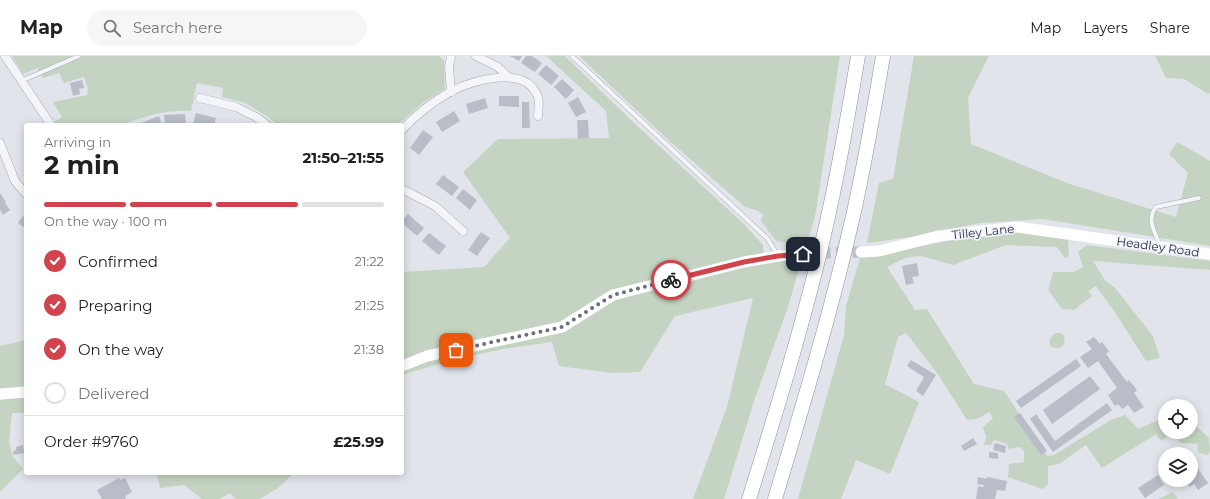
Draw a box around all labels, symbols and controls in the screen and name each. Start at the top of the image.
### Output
search box [87,10,367,46]
text: Map [20,16,63,39]
icon: search [101,17,123,39]
text: Search here [133,18,222,37]
text: Map [1030,19,1061,37]
text: Layers [1083,19,1128,37]
text: Share [1150,19,1190,37]
text: Arriving in [44,134,111,150]
text: 21:50–21:55 [302,148,384,167]
text: 2 min [44,149,120,181]
text: On the way · 100 m [44,213,167,229]
street label: Tilley Lane [951,221,1015,242]
street label: Headley Road [1116,233,1200,260]
pin [786,237,820,271]
icon: home [792,243,814,265]
icon: check [44,250,66,272]
text: Confirmed [78,252,158,271]
text: 21:22 [354,253,384,269]
courier [651,260,691,300]
icon: bike [660,269,682,291]
icon: check [44,294,66,316]
text: Preparing [78,296,153,315]
text: 21:25 [354,297,384,313]
pin [439,333,473,367]
icon: check [44,338,66,360]
icon: bag [445,339,467,361]
text: On the way [78,340,163,359]
text: 21:38 [354,341,384,357]
text: Delivered [78,384,150,403]
map controls [1158,399,1198,487]
button: locate [1158,399,1198,439]
text: Order #9760 [44,432,139,451]
text: £25.99 [333,432,384,451]
button: layers [1158,447,1198,487]

